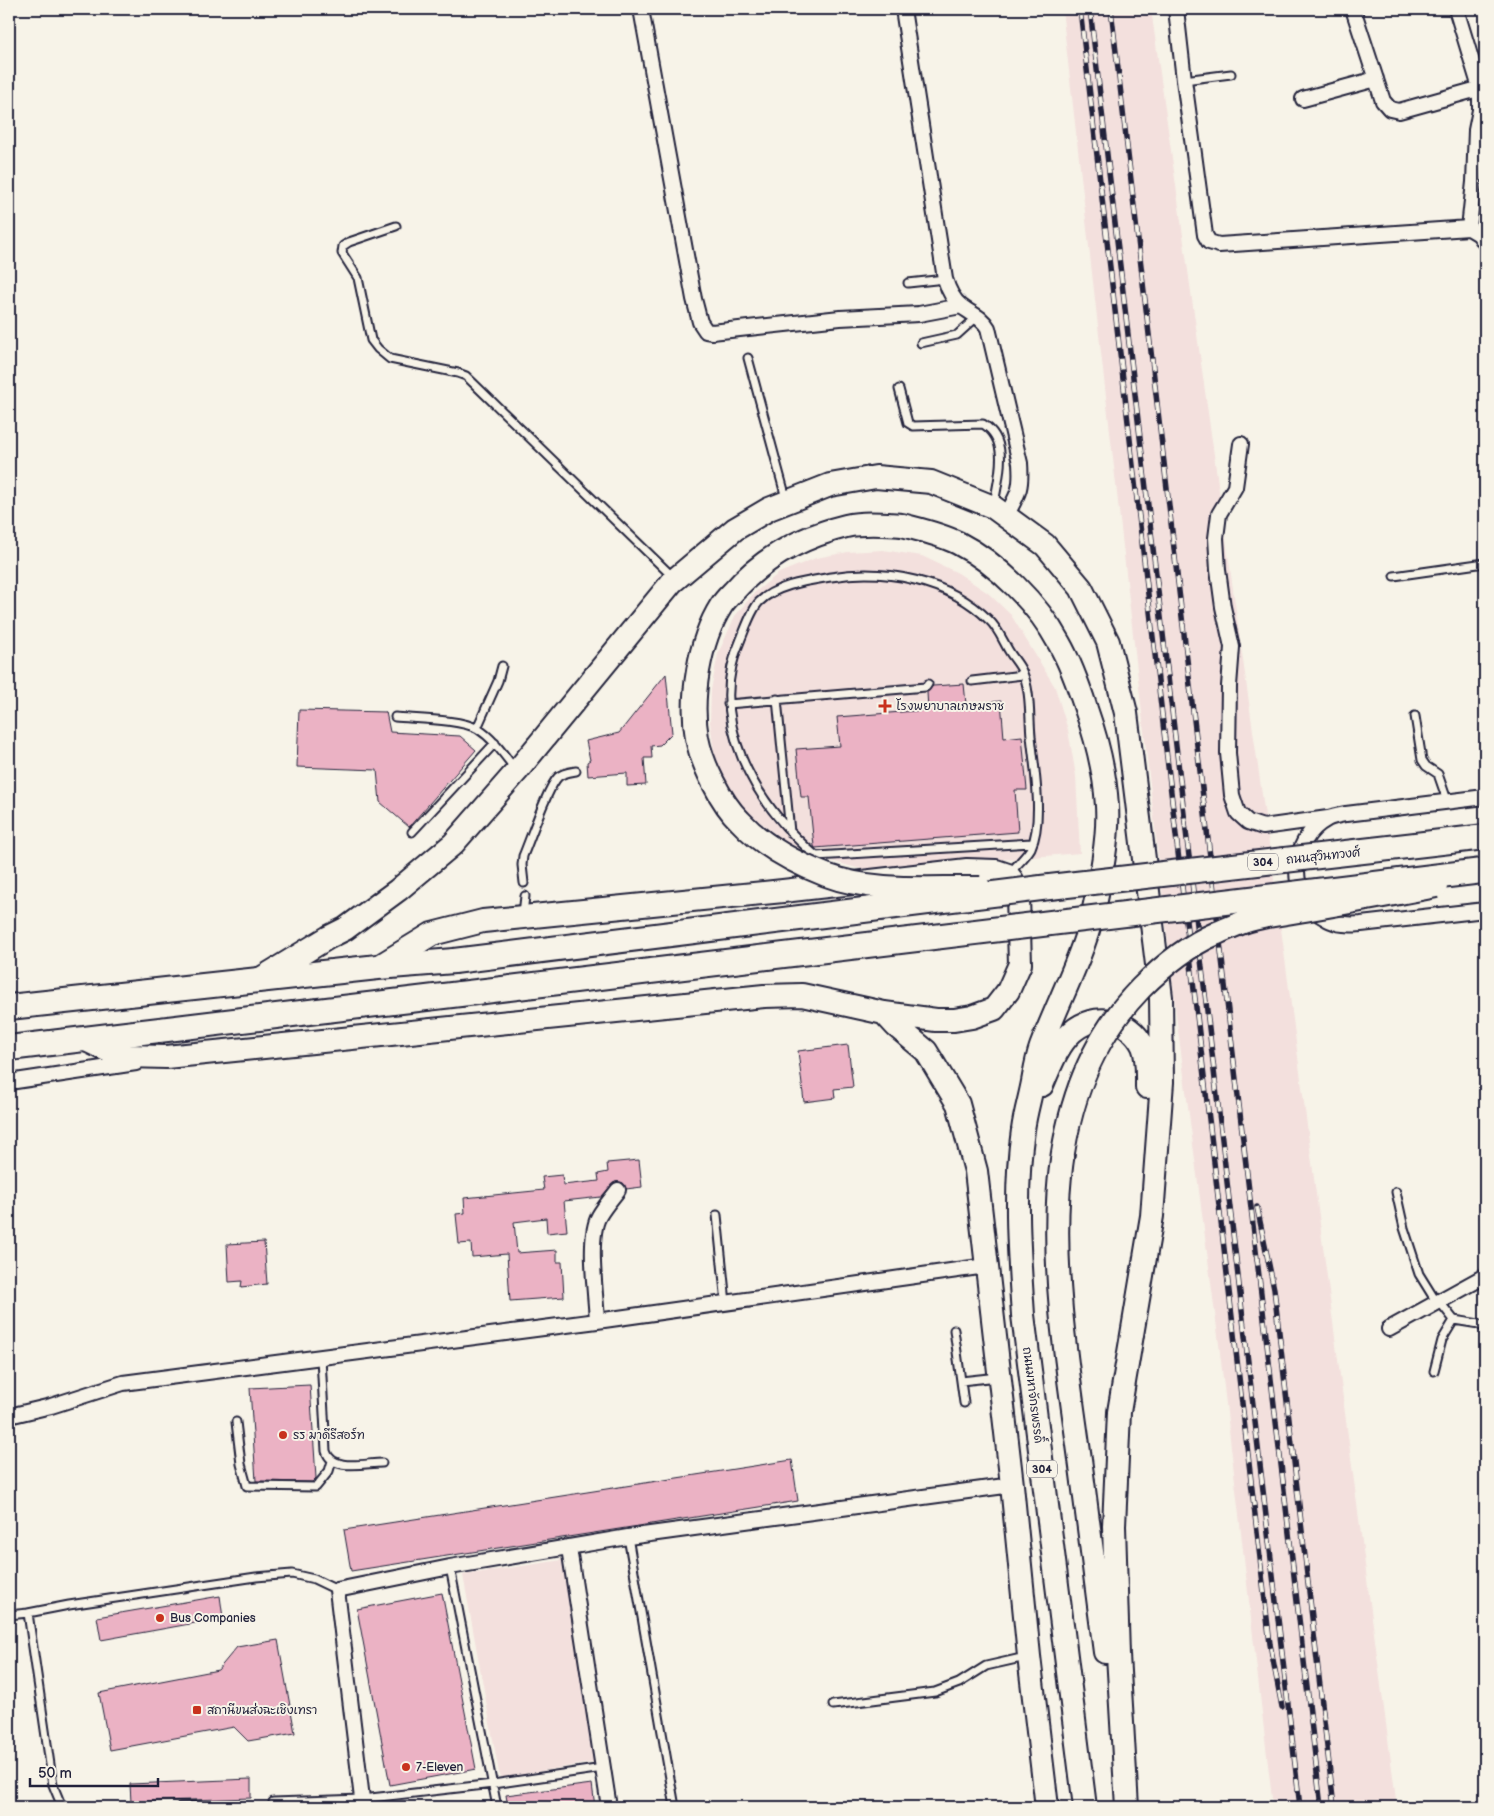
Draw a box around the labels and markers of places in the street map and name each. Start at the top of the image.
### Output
place label: โรงพยาบาลเกษมราช [896,698,1004,714]
marker: โรงพยาบาลเกษมราช [878,699,892,713]
place label: รร มาดีรีสอร์ท [293,1427,365,1443]
marker: รร มาดีรีสอร์ท [277,1429,289,1441]
place label: Bus Companies [170,1611,256,1626]
marker: Bus Companies [154,1612,166,1624]
place label: สถานีขนส่งฉะเชิงเทรา [207,1702,317,1718]
marker: สถานีขนส่งฉะเชิงเทรา [191,1704,203,1716]
place label: 7-Eleven [416,1760,464,1775]
marker: 7-Eleven [400,1761,412,1773]

